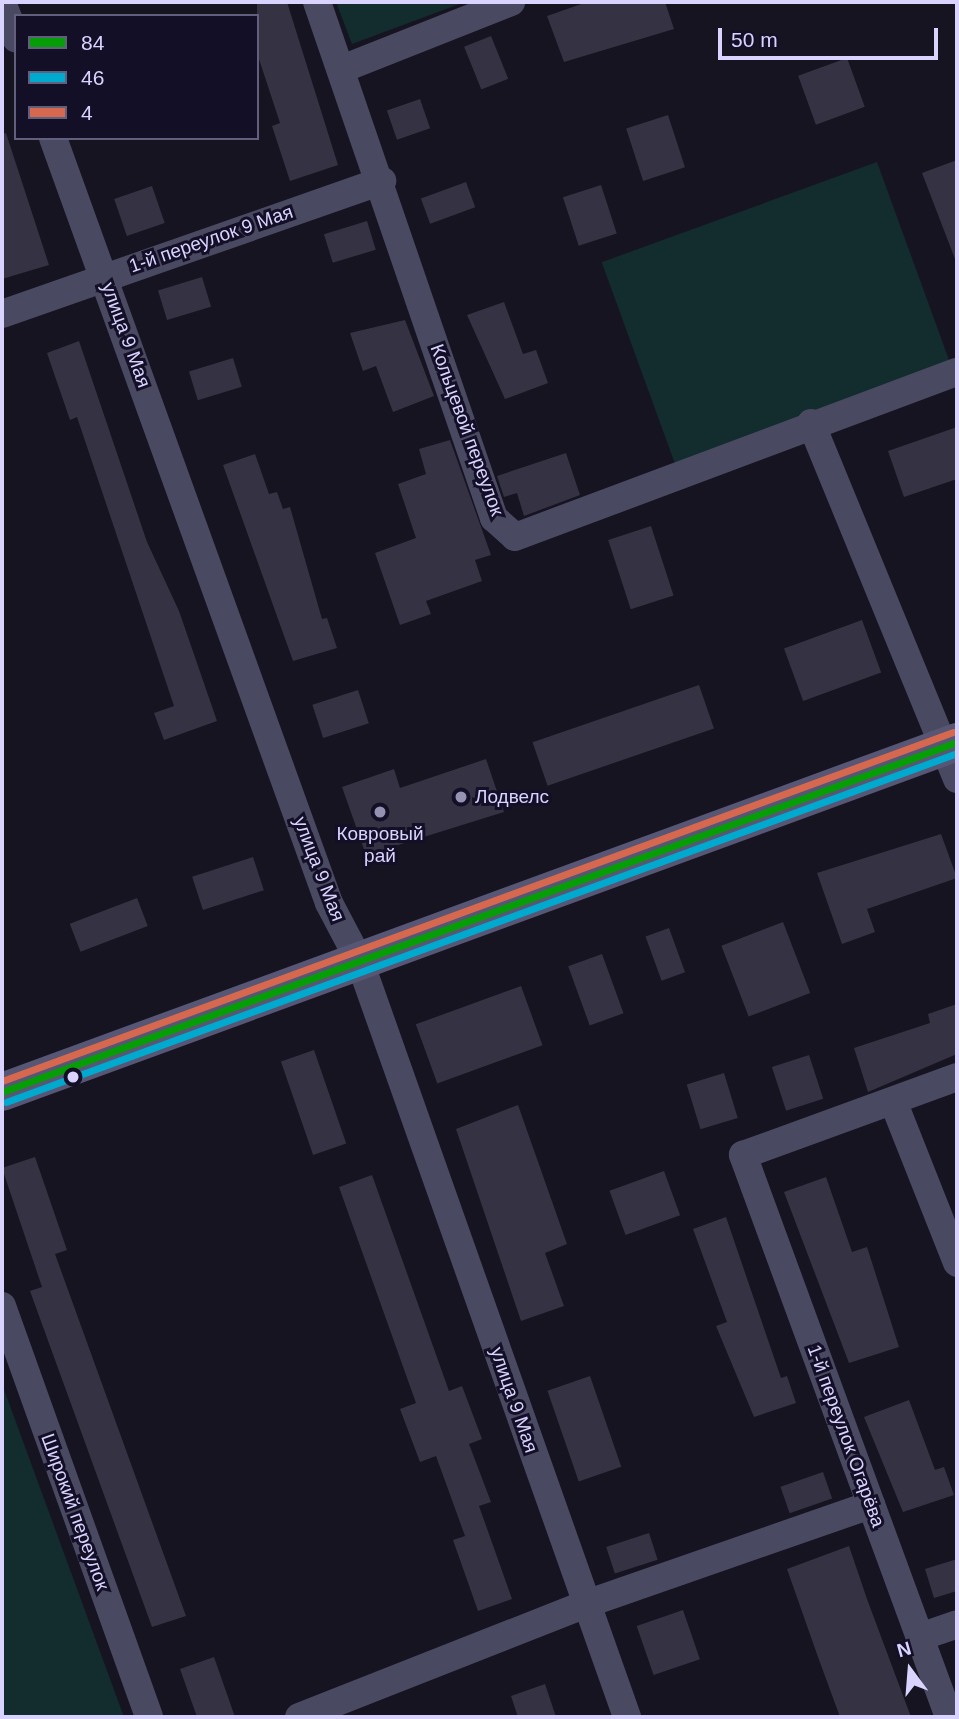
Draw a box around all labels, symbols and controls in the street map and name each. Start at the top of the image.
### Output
legend [14,14,259,140]
scale bar [721,14,942,58]
text: 50 m [731,28,778,51]
text: 84 [81,31,104,54]
text: 46 [81,66,104,89]
text: 4 [81,101,93,124]
street label: 1-й переулок 9 Мая [126,200,296,278]
street label: улица 9 Мая [96,279,156,391]
street label: Кольцевой переулок [425,341,509,519]
place label: Лодвелс [475,786,549,808]
marker: Лодвелс [453,789,469,805]
marker: Ковровый рай [372,804,388,820]
street label: улица 9 Мая [289,813,349,925]
place label: Ковровый рай [336,823,424,867]
unlabelled marker [66,1070,80,1084]
street label: 1-й переулок Огарёва [802,1342,890,1530]
street label: улица 9 Мая [485,1344,543,1456]
street label: Широкий переулок [36,1431,114,1593]
north arrow [875,1635,945,1705]
text: N [895,1637,914,1661]

